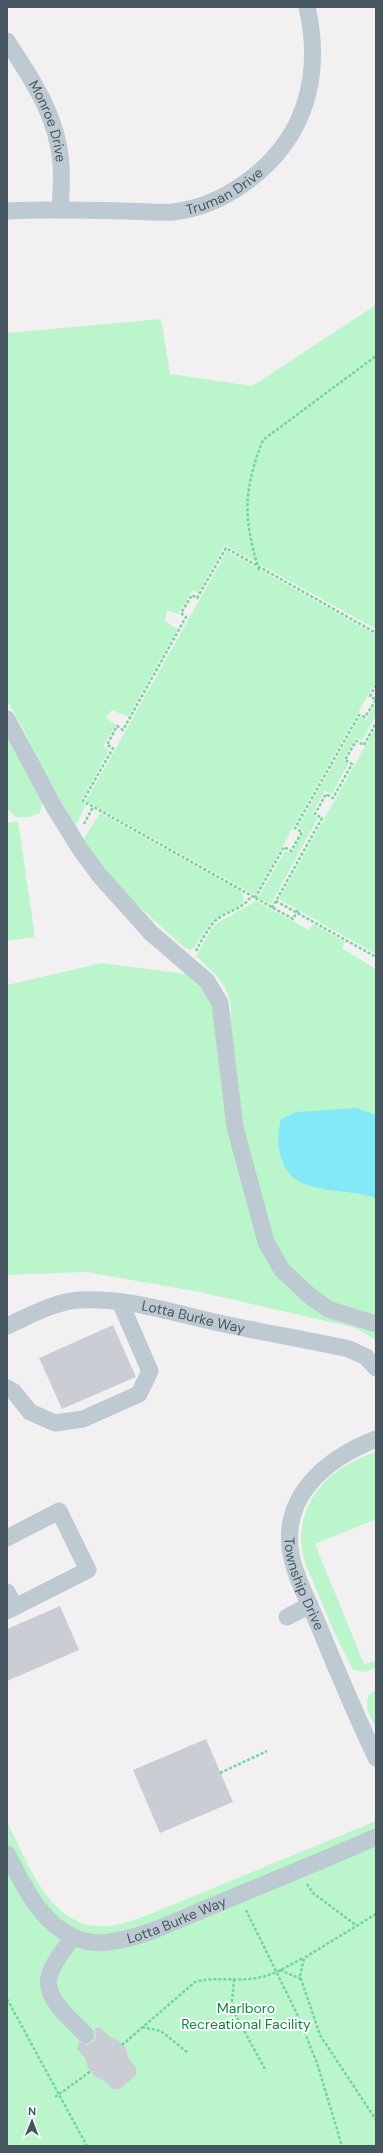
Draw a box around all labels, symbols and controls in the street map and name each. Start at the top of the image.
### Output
street label: Monroe Drive [25,77,70,163]
street label: Truman Drive [184,164,267,219]
street label: Lotta Burke Way [140,1296,247,1337]
street label: Township Drive [280,1537,328,1633]
street label: Lotta Burke Way [125,1892,229,1947]
park label: Marlboro Recreational Facility [181,1999,311,2033]
north arrow [12,2101,52,2141]
text: N [28,2104,36,2118]

